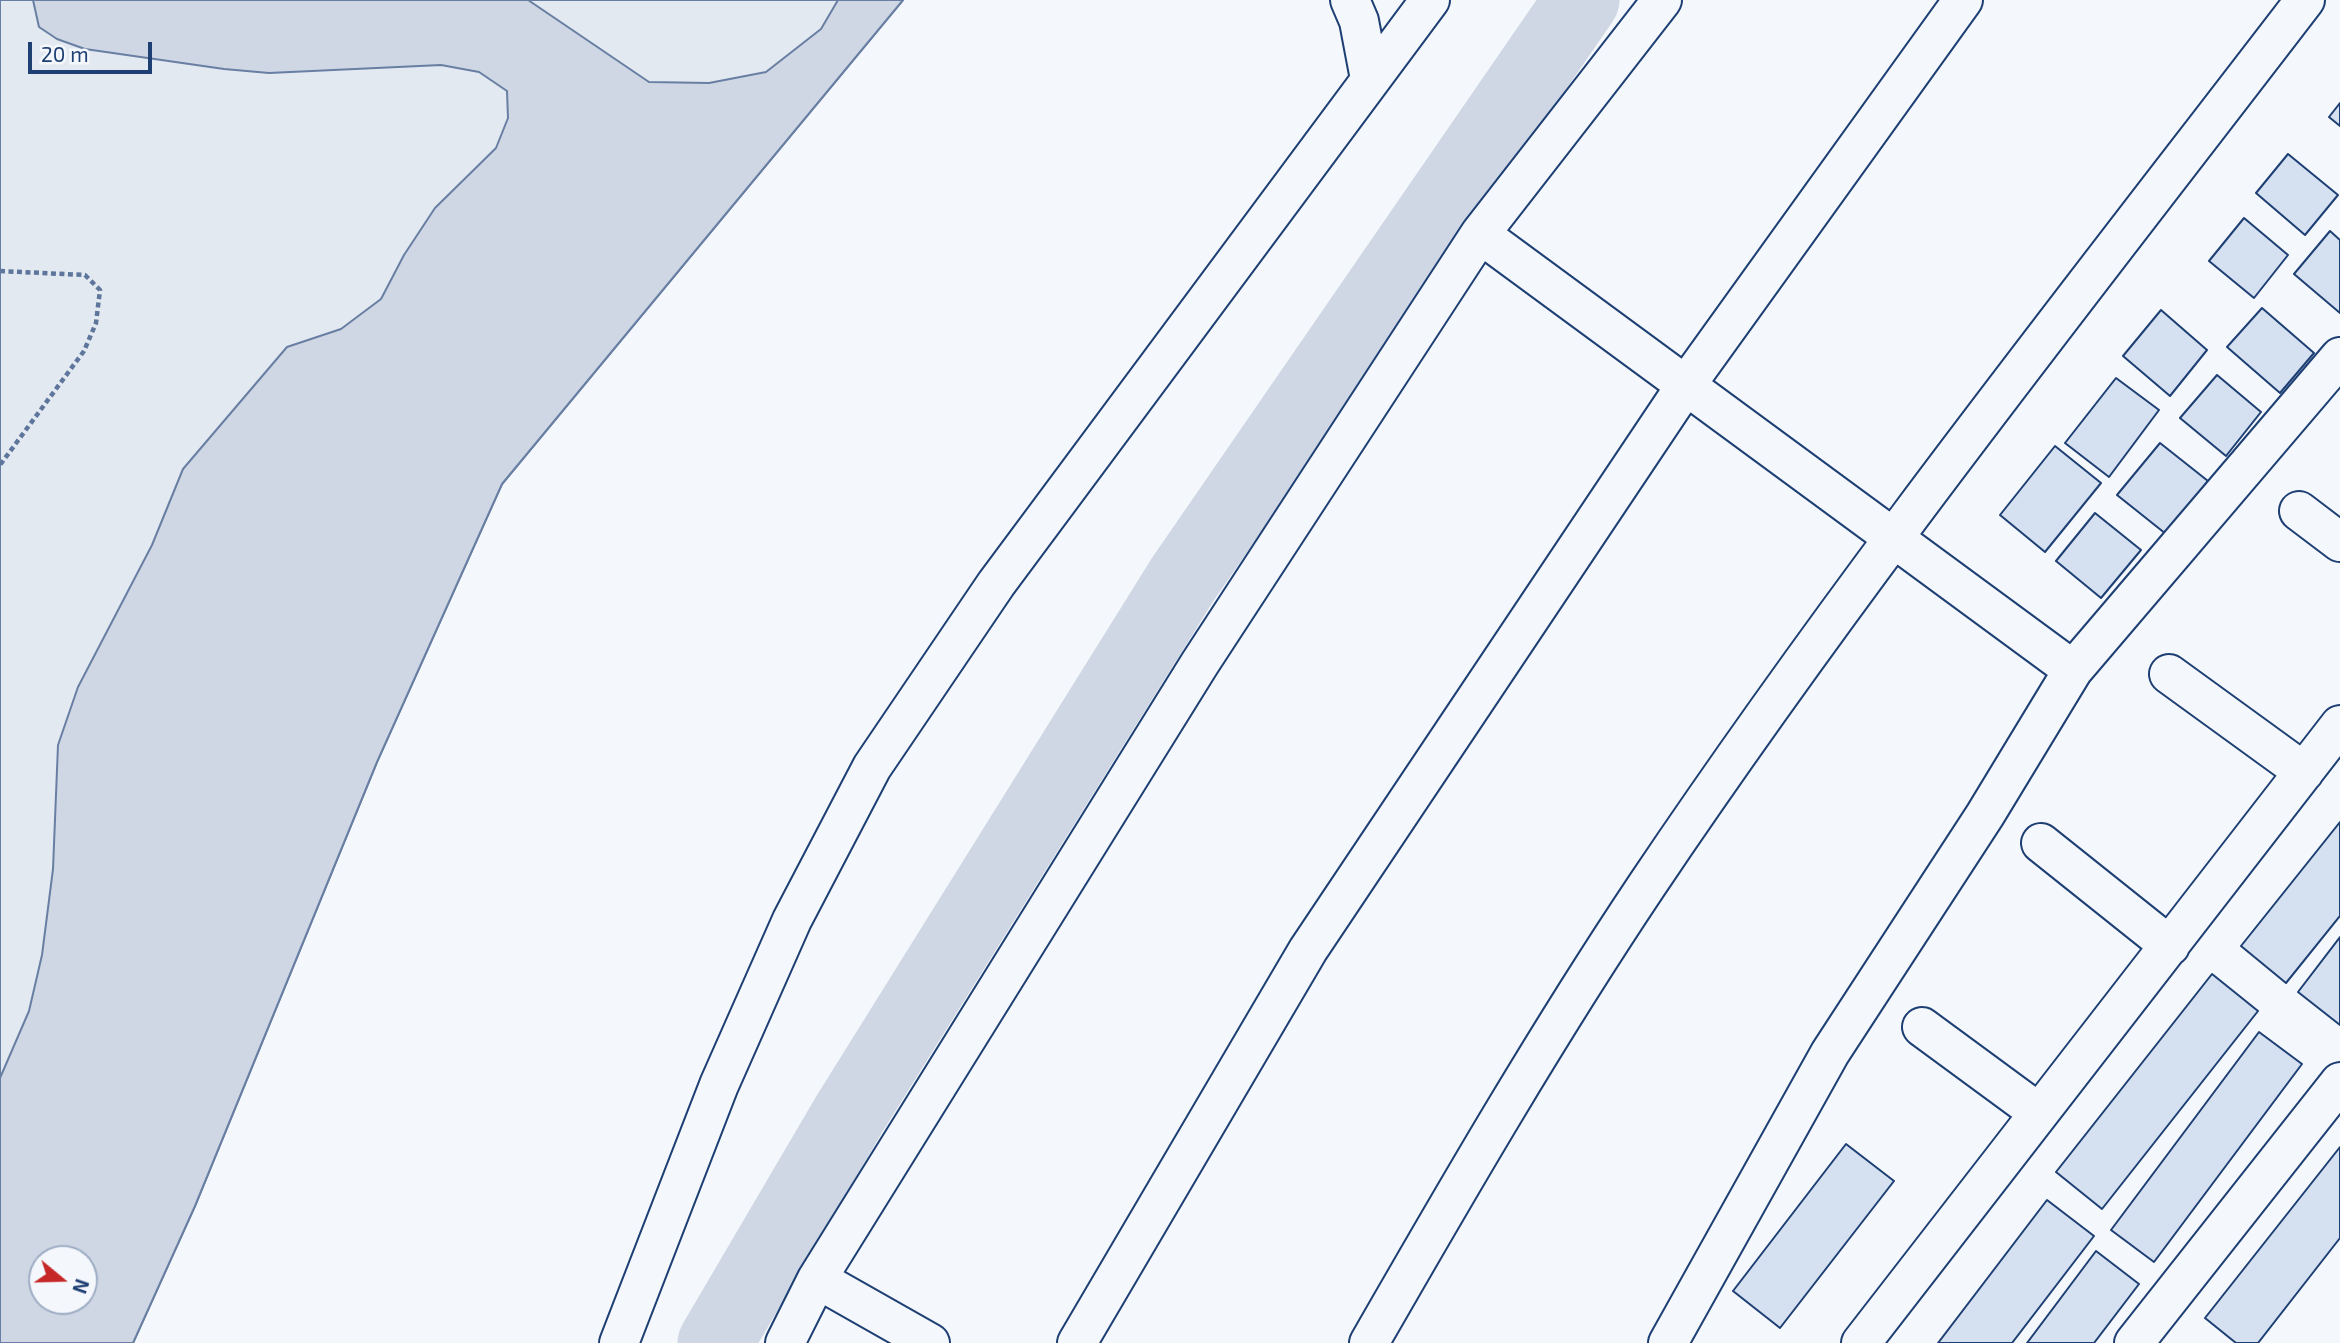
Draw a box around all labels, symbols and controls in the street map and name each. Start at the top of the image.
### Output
scale bar [32,28,156,72]
text: 20 m [41,41,89,66]
north arrow [28,1245,98,1315]
text: N [68,1276,95,1297]

